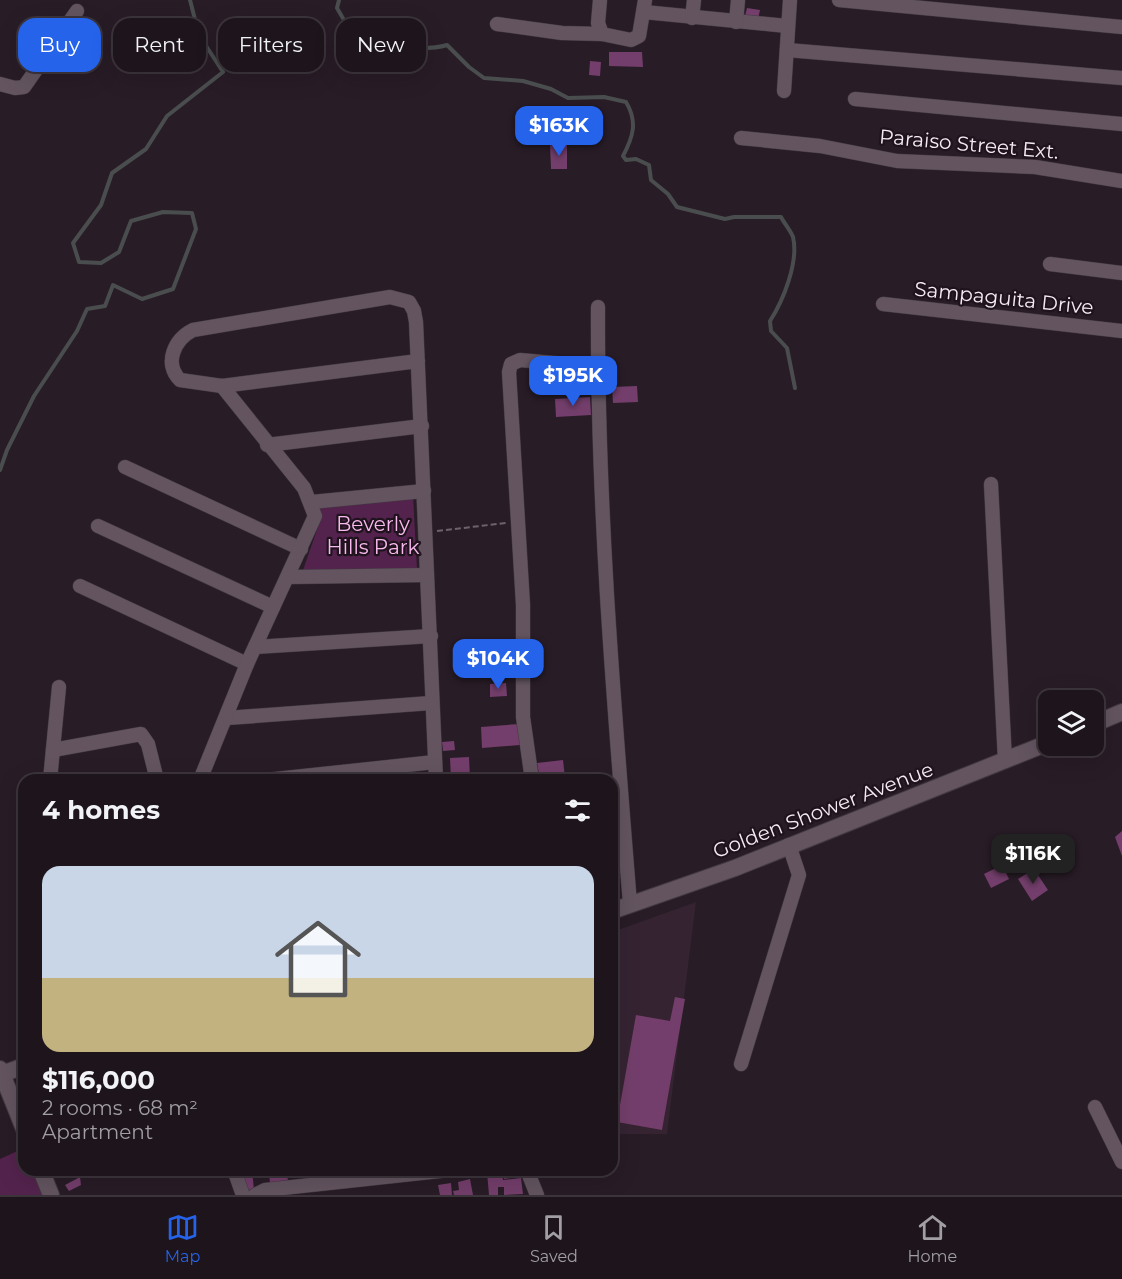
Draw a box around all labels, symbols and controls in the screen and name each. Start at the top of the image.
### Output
chip: Buy [18,18,101,72]
chip: Rent [113,18,206,72]
chip: Filters [218,18,324,72]
chip: New [336,18,426,72]
pin: $163K [517,106,601,157]
text: $163K [529,113,589,137]
street label: Paraiso Street Ext. [878,124,1060,164]
street label: Sampaguita Drive [913,277,1095,319]
pin: $195K [531,356,615,407]
text: $195K [543,363,603,387]
park label: Beverly Hills Park [326,512,420,559]
pin: $104K [456,639,540,690]
text: $104K [467,646,529,670]
map controls [1038,690,1104,756]
button: layers [1038,690,1104,756]
street label: Golden Shower Avenue [709,757,937,863]
text: 4 homes [42,794,160,826]
icon: filters [561,794,594,827]
pin: $116K [991,834,1075,885]
text: $116K [1005,841,1061,865]
icon: home [264,905,372,1013]
text: $116,000 [42,1064,155,1096]
text: 2 rooms · 68 m² [42,1096,198,1120]
text: Apartment [42,1120,153,1144]
tab: Map [165,1211,200,1266]
tab: Saved [530,1211,578,1266]
tab: Home [908,1211,957,1266]

